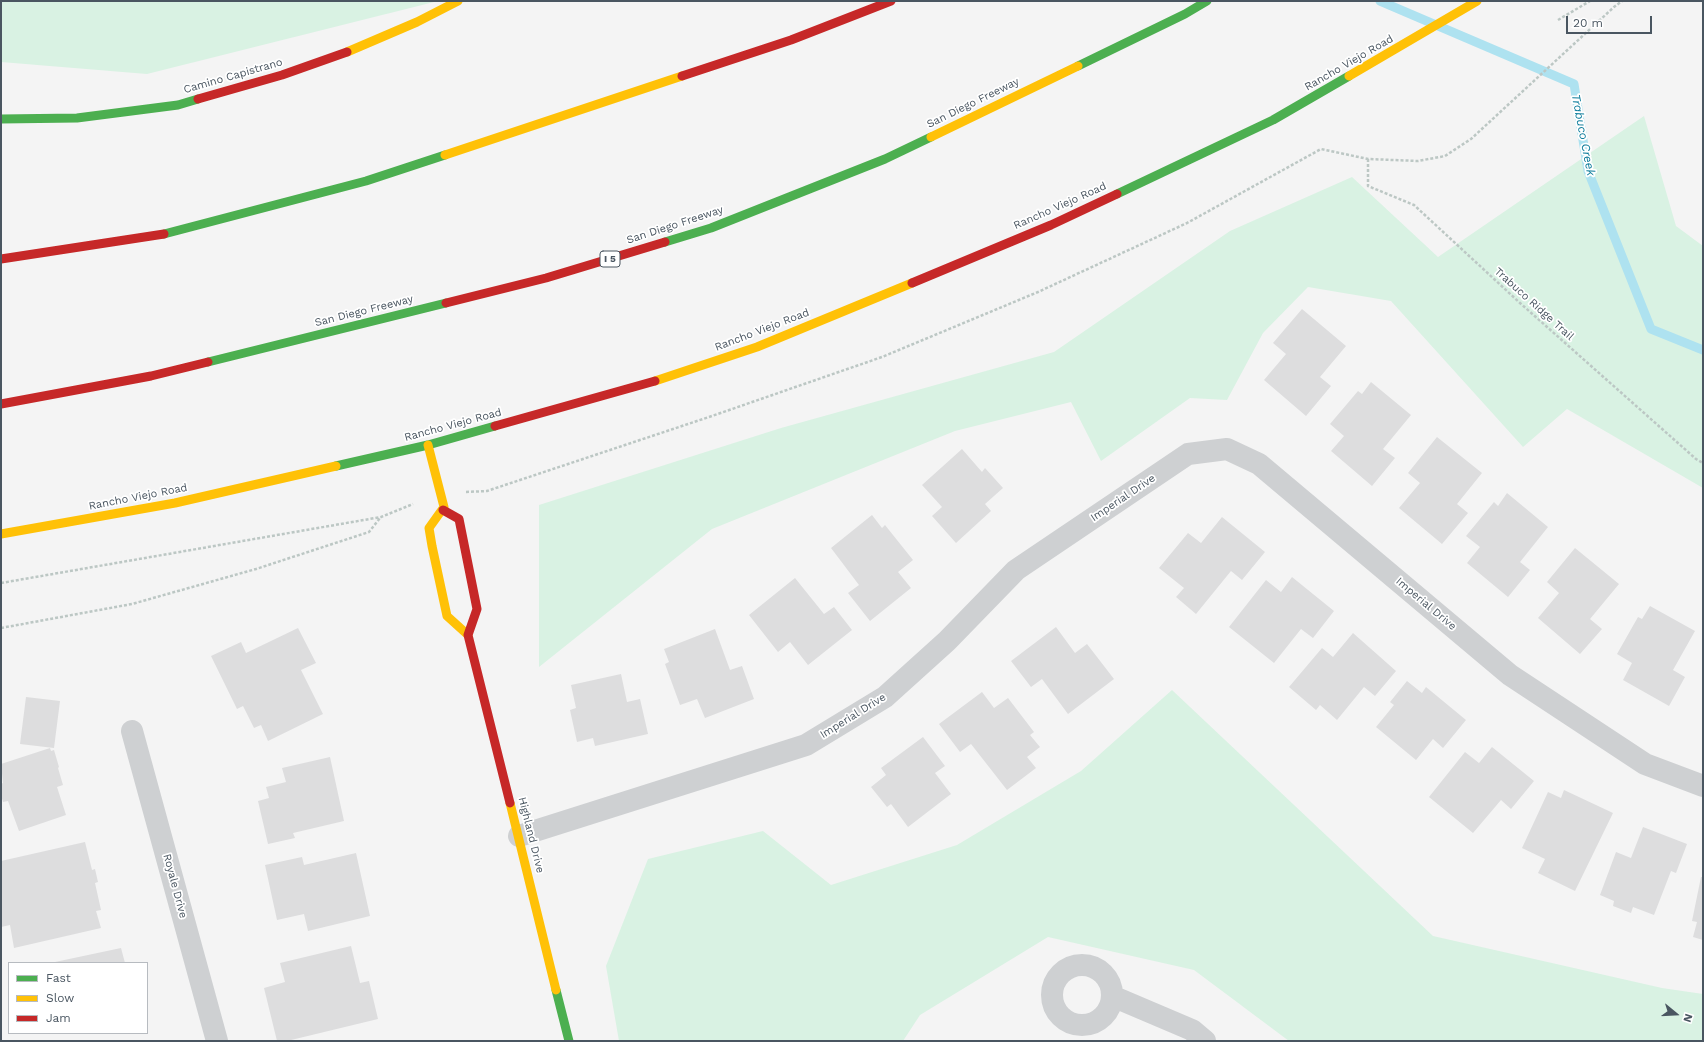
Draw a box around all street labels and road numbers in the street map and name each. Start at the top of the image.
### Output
street label: Rancho Viejo Road [1302,32,1396,94]
street label: Camino Capistrano [182,56,284,96]
street label: San Diego Freeway [925,75,1021,131]
street label: Rancho Viejo Road [1012,180,1108,232]
street label: San Diego Freeway [625,203,725,247]
road number: I 5 [600,251,620,267]
street label: Trabuco Ridge Trail [1492,265,1576,343]
street label: San Diego Freeway [313,292,415,330]
street label: Rancho Viejo Road [713,306,811,354]
street label: Rancho Viejo Road [403,406,503,444]
street label: Imperial Drive [1088,472,1158,524]
street label: Rancho Viejo Road [88,481,188,513]
street label: Imperial Drive [1393,575,1459,633]
street label: Imperial Drive [818,691,888,741]
street label: Highland Drive [515,796,547,874]
street label: Royale Drive [160,852,190,920]

